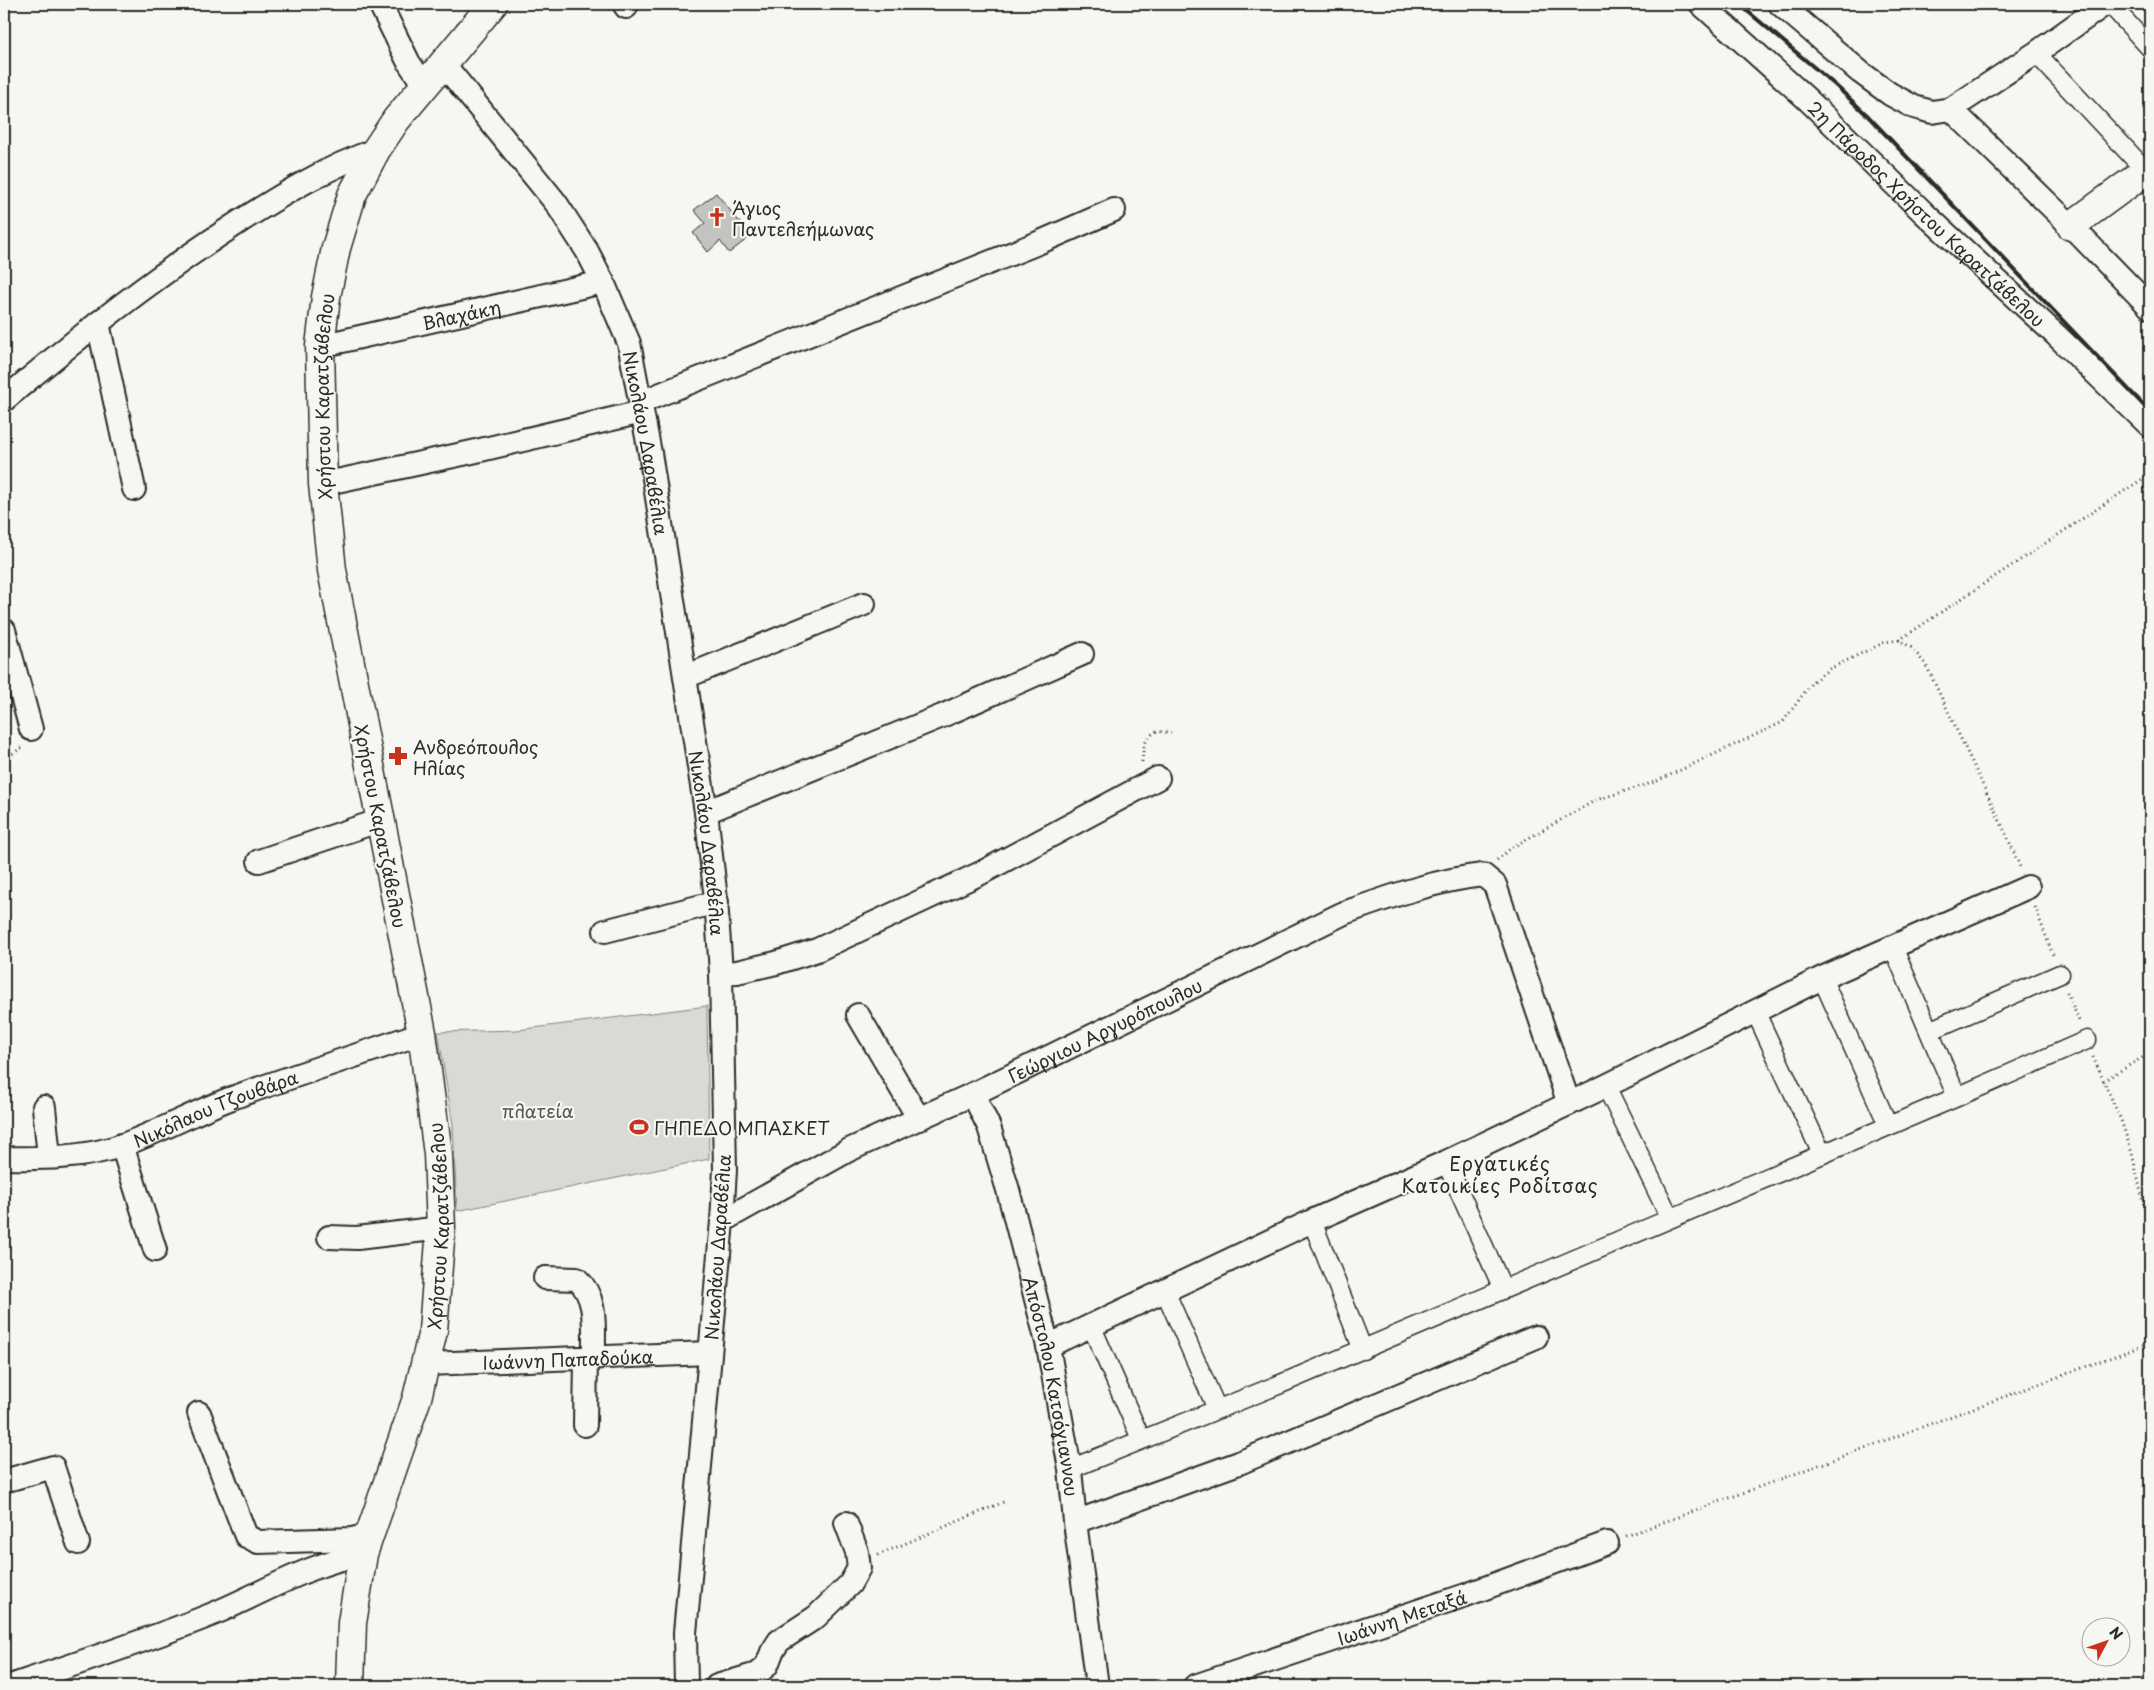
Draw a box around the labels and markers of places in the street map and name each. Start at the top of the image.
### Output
place label: Άγιος Παντελεήμωνας [732,194,874,242]
church icon: Άγιος Παντελεήμωνας [706,206,728,228]
place label: Ανδρεόπουλος Ηλίας [413,733,538,781]
pharmacy icon: Ανδρεόπουλος Ηλίας [387,745,409,767]
place label: ΓΗΠΕΔΟ ΜΠΑΣΚΕΤ [654,1114,830,1141]
sports icon: ΓΗΠΕΔΟ ΜΠΑΣΚΕΤ [628,1116,650,1138]

